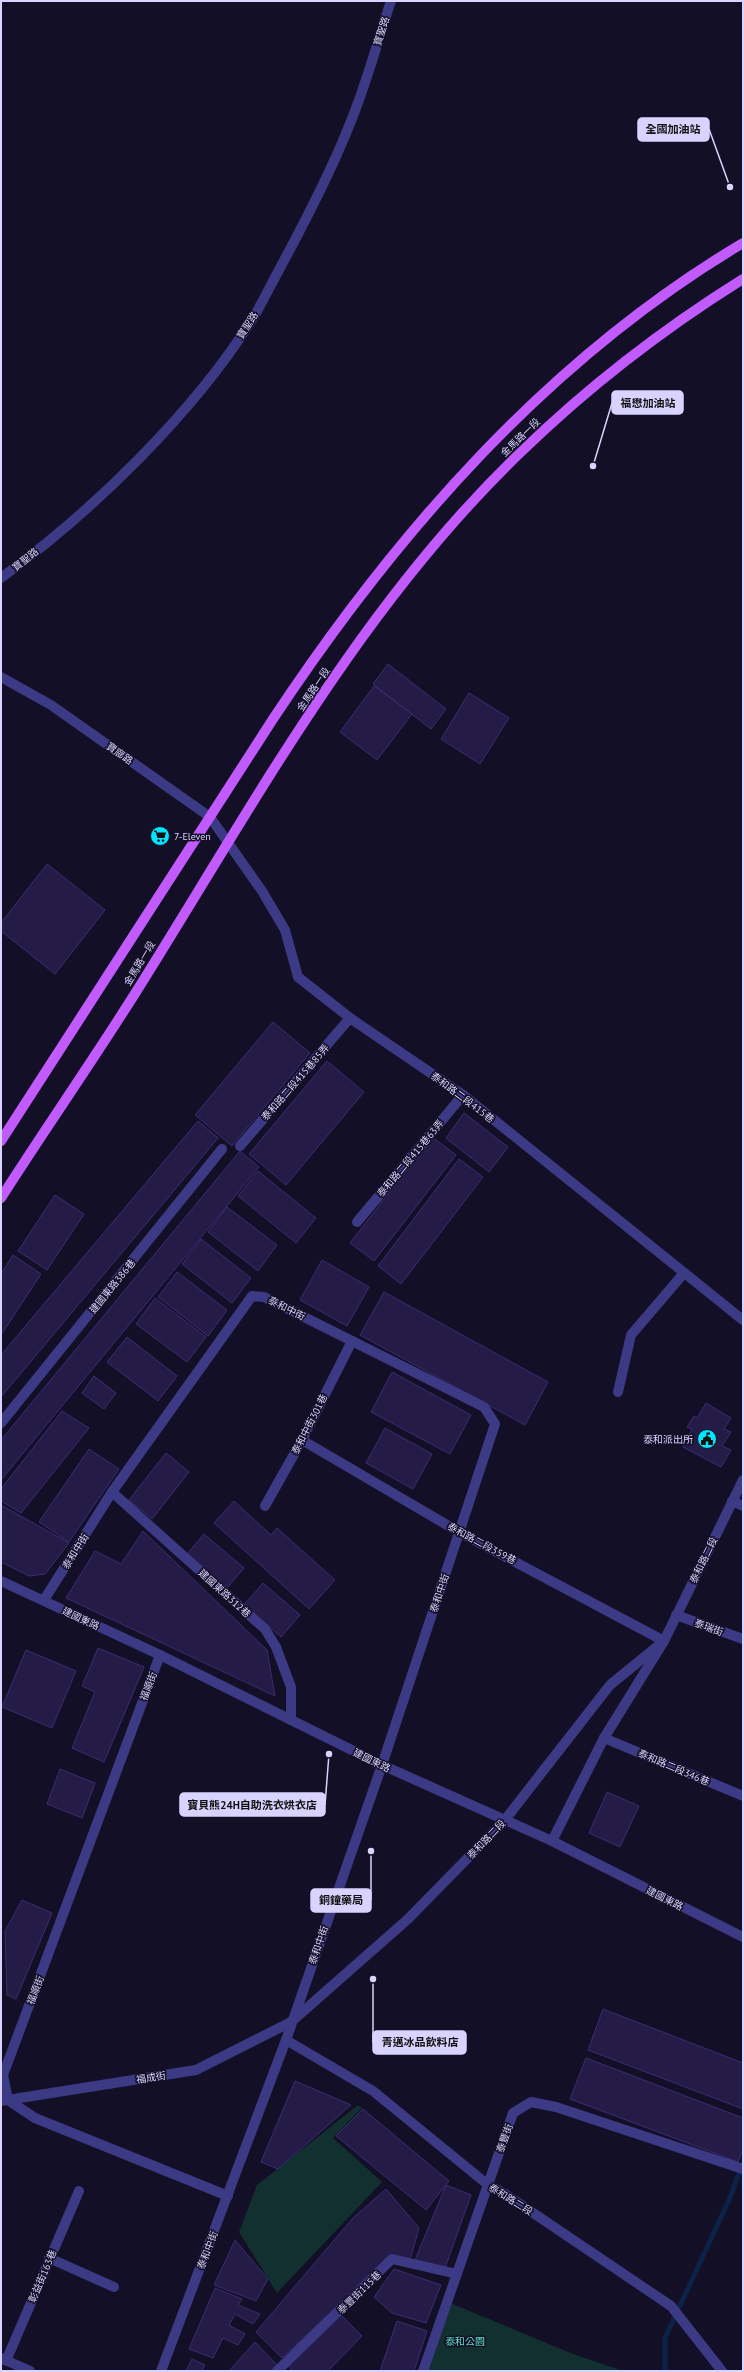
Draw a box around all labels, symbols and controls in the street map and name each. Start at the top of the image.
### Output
street label: 寶聖路 [371,15,392,47]
callout: 全國加油站 [638,118,709,141]
text: 全國加油站 [646,122,701,136]
street label: 寶聖路 [234,309,261,341]
callout: 福懋加油站 [612,391,683,414]
text: 福懋加油站 [621,396,676,410]
street label: 金馬路一段 [498,415,543,459]
street label: 寶聖路 [10,545,41,574]
street label: 金馬路一段 [294,665,333,714]
street label: 寶廍路 [104,739,136,767]
supermarket icon: 7-Eleven [149,825,171,847]
place label: 7-Eleven [174,830,211,843]
street label: 金馬路一段 [121,938,158,988]
street label: 泰和路二段415巷85弄 [259,1041,332,1123]
street label: 泰和路二段415巷 [428,1069,497,1126]
street label: 泰和路二段415巷63弄 [374,1117,447,1200]
street label: 建國東路386巷 [86,1256,138,1316]
street label: 泰和中街 [266,1294,308,1323]
street label: 泰和中街301巷 [289,1392,330,1457]
public building icon: 泰和派出所 [696,1428,718,1450]
place label: 泰和派出所 [643,1433,693,1446]
street label: 泰和路二段359巷 [445,1520,519,1567]
street label: 泰和中街 [59,1531,92,1572]
street label: 泰和路二段 [687,1535,720,1586]
street label: 建國東路312巷 [196,1566,254,1620]
street label: 泰和中街 [427,1572,452,1614]
street label: 建國東路 [60,1604,102,1633]
street label: 泰瑞街 [693,1616,725,1639]
street label: 福順街 [137,1670,160,1703]
street label: 建國東路 [351,1746,393,1775]
street label: 泰和路二段346巷 [636,1747,711,1788]
callout: 寶貝熊24H自助洗衣烘衣店 [180,1793,325,1816]
text: 寶貝熊24H自助洗衣烘衣店 [187,1798,317,1812]
street label: 泰和路二段 [464,1817,508,1862]
street label: 建國東路 [644,1884,686,1913]
callout: 銅鐘藥局 [311,1889,371,1912]
text: 銅鐘藥局 [319,1893,363,1907]
street label: 泰和中街 [306,1924,331,1966]
street label: 福順街 [24,1974,47,2007]
callout: 青邁冰品飲料店 [373,2031,466,2054]
text: 青邁冰品飲料店 [382,2035,459,2049]
street label: 福成街 [135,2069,167,2086]
street label: 泰豐街 [493,2122,516,2154]
street label: 泰和路二段 [486,2181,535,2218]
street label: 泰和中街 [194,2229,221,2271]
street label: 彰益街163巷 [25,2248,59,2305]
street label: 泰豐街115巷 [335,2268,384,2317]
park label: 泰和公園 [445,2335,485,2348]

